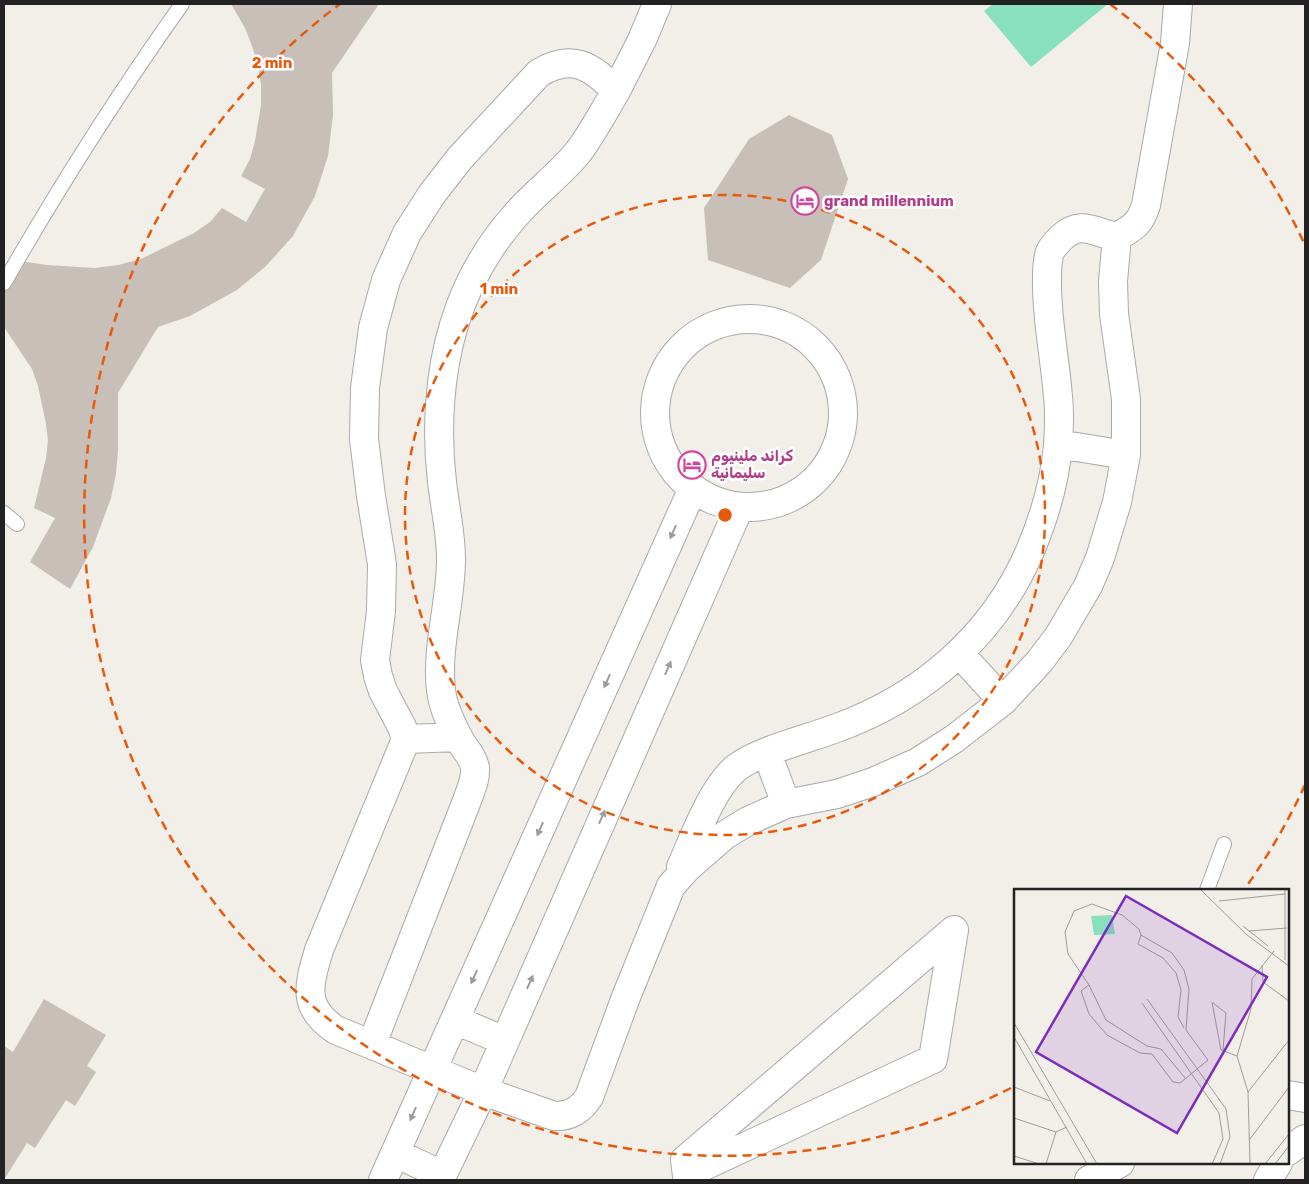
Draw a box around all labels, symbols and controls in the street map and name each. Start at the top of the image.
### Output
text: 2 min [252,54,292,72]
hotel icon: grand millennium [790,186,820,216]
place label: grand millennium [824,192,954,210]
text: 1 min [480,280,518,298]
place label: كراند ملينيوم سليمانية [711,447,793,482]
hotel icon: كراند ملينيوم سليمانية [677,450,707,480]
centre of rings [716,506,734,524]
one-way arrow [668,525,676,539]
one-way arrow [664,661,672,675]
one-way arrow [602,674,610,688]
one-way arrow [599,810,607,824]
one-way arrow [536,822,544,836]
inset map [1014,889,1289,1164]
one-way arrow [469,970,477,984]
one-way arrow [527,975,535,989]
one-way arrow [408,1107,416,1121]

